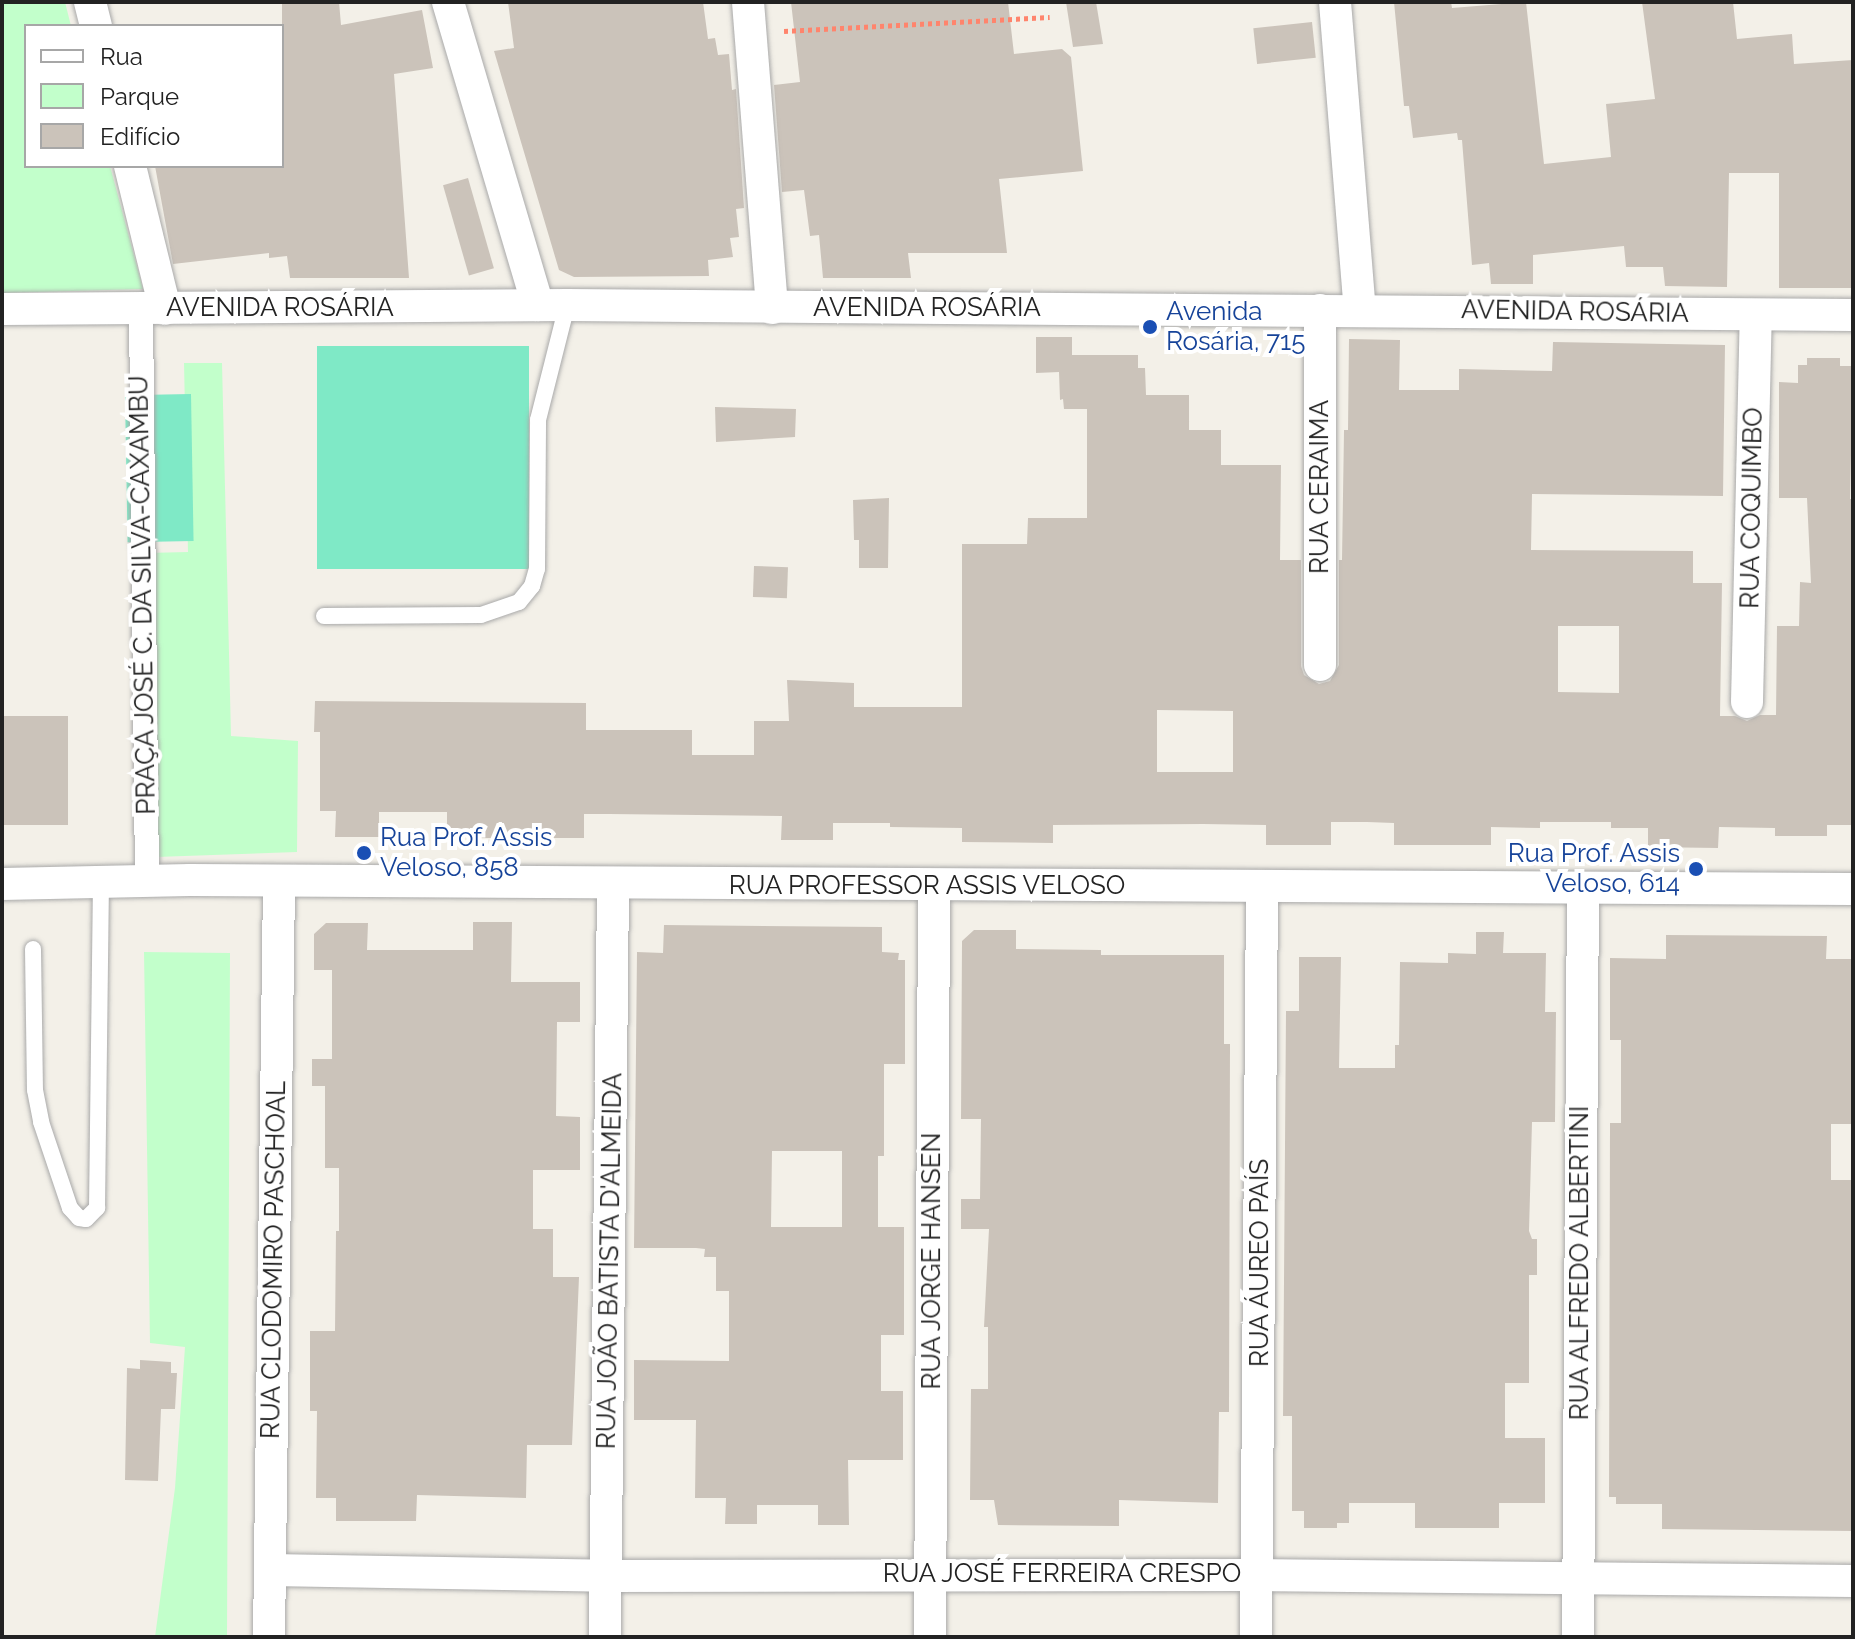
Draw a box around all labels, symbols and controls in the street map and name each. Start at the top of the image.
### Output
legend [24,24,284,168]
text: Rua [100,42,143,71]
text: Parque [100,82,179,111]
text: Edifício [100,122,180,151]
street label: AVENIDA ROSÁRIA [166,292,394,324]
street label: AVENIDA ROSÁRIA [813,292,1041,324]
street label: AVENIDA ROSÁRIA [1460,294,1690,330]
place label: Avenida Rosária, 715 [1166,296,1305,358]
marker: Avenida Rosária, 715 [1141,318,1159,336]
street label: PRAÇA JOSÉ C. DA SILVA-CAXAMBU [124,374,162,816]
street label: RUA CERAIMA [1304,399,1336,575]
street label: RUA COQUIMBO [1735,407,1769,609]
place label: Rua Prof. Assis Veloso, 858 [380,822,553,884]
place label: Rua Prof. Assis Veloso, 614 [1507,838,1680,900]
marker: Rua Prof. Assis Veloso, 858 [355,844,373,862]
marker: Rua Prof. Assis Veloso, 614 [1687,860,1705,878]
street label: RUA PROFESSOR ASSIS VELOSO [728,870,1126,902]
street label: RUA JOÃO BATISTA D'ALMEIDA [591,1071,629,1451]
street label: RUA CLODOMIRO PASCHOAL [255,1080,293,1440]
street label: RUA ALFREDO ALBERTINI [1564,1104,1596,1422]
street label: RUA JORGE HANSEN [916,1132,948,1390]
street label: RUA ÁUREO PAÍS [1244,1158,1276,1368]
street label: RUA JOSÉ FERREIRA CRESPO [882,1558,1242,1590]

